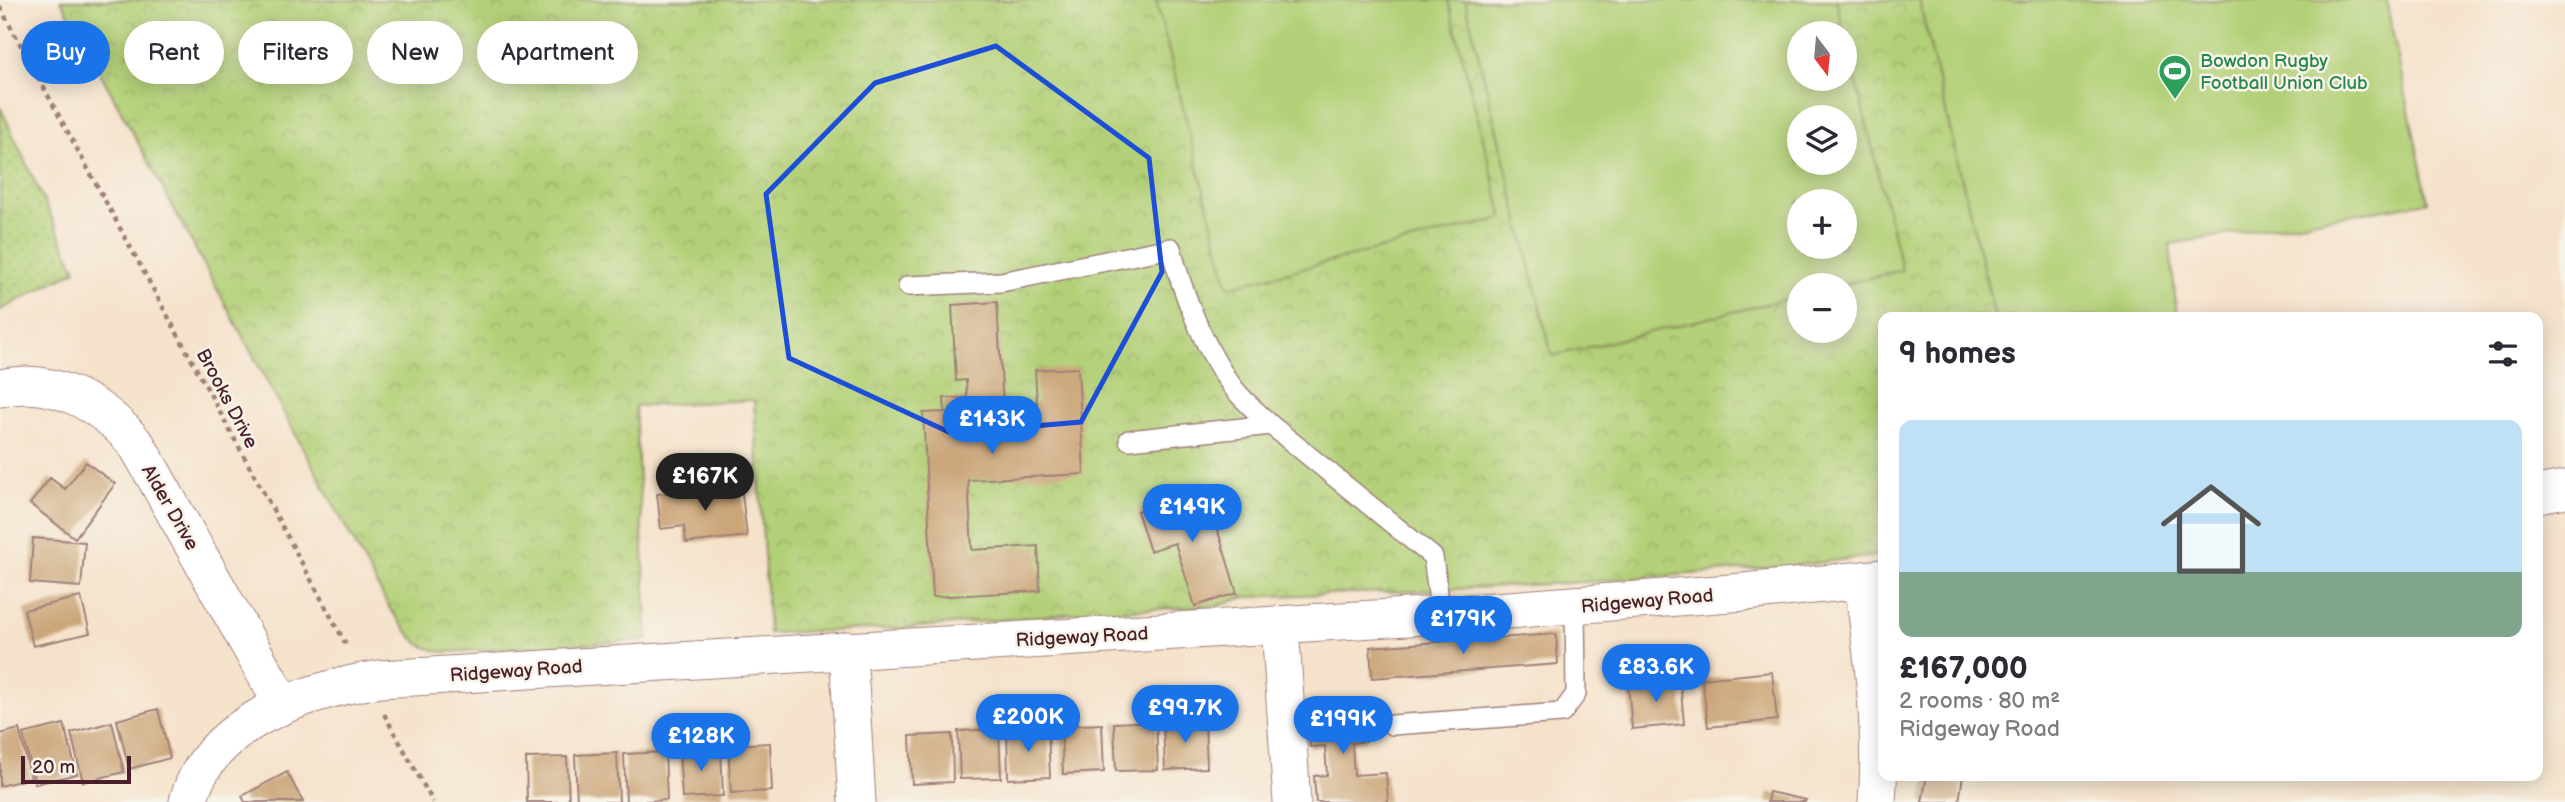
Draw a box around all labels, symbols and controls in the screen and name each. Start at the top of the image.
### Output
chip: Buy [21,21,110,84]
chip: Rent [124,21,224,84]
chip: Filters [238,21,353,84]
chip: New [367,21,463,84]
chip: Apartment [477,21,638,84]
north arrow [1787,21,1857,91]
map controls [1787,21,1857,343]
place label: Bowdon Rugby Football Union Club [2200,50,2368,95]
sports icon: Bowdon Rugby Football Union Club [2156,52,2194,101]
button: layers [1787,105,1857,175]
button: + [1787,189,1857,259]
button: − [1787,273,1857,343]
icon: filters [2484,335,2522,373]
text: 9 homes [1899,336,2016,372]
street label: Brooks Drive [191,345,263,452]
pin: £143K [943,396,1041,456]
text: £143K [959,405,1025,433]
pin: £167K [656,454,754,513]
street label: Alder Drive [136,461,203,554]
text: £167K [672,462,738,490]
icon: home [2148,466,2274,592]
pin: £149K [1143,484,1241,544]
text: £149K [1159,493,1225,521]
street label: Ridgeway Road [1580,584,1714,619]
pin: £179K [1414,596,1512,656]
text: £179K [1430,605,1496,633]
street label: Ridgeway Road [1015,623,1149,652]
pin: £83.6K [1599,644,1713,704]
text: £167,000 [1899,651,2028,687]
text: £83.6K [1618,653,1694,681]
street label: Ridgeway Road [449,655,583,688]
pin: £99.7K [1128,686,1242,745]
text: 2 rooms · 80 m² [1899,687,2060,715]
pin: £200K [979,694,1077,754]
text: £99.7K [1148,694,1222,722]
pin: £199K [1294,696,1392,756]
text: £200K [992,703,1064,731]
text: £199K [1310,705,1376,733]
pin: £128K [652,714,750,773]
text: Ridgeway Road [1899,715,2060,743]
text: £128K [667,722,735,750]
scale bar [21,753,131,785]
text: 20 m [32,756,75,779]

